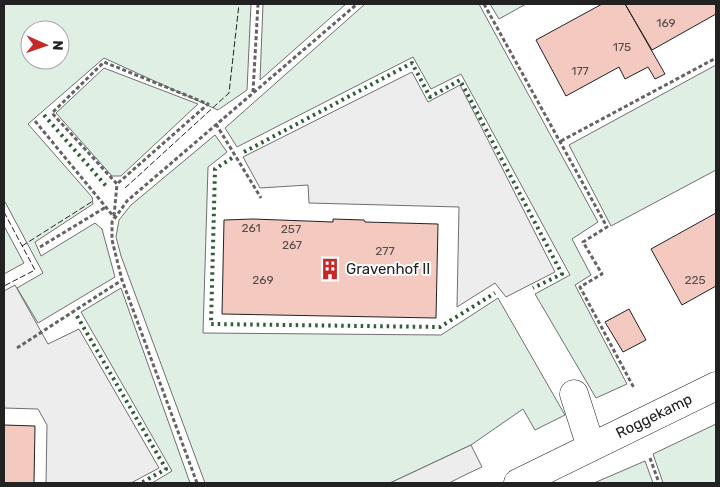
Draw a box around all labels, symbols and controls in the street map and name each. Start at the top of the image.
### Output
house number: 169 [656,16,676,30]
north arrow [20,20,70,70]
text: N [49,40,66,51]
house number: 175 [613,40,631,54]
house number: 177 [571,64,589,78]
house number: 261 [241,221,261,235]
house number: 257 [281,222,301,236]
house number: 267 [282,238,302,252]
house number: 277 [375,244,395,258]
building icon: Gravenhof II [317,256,343,282]
place label: Gravenhof II [346,260,430,278]
house number: 269 [252,273,274,287]
house number: 225 [684,273,706,287]
street label: Roggekamp [613,390,695,442]

